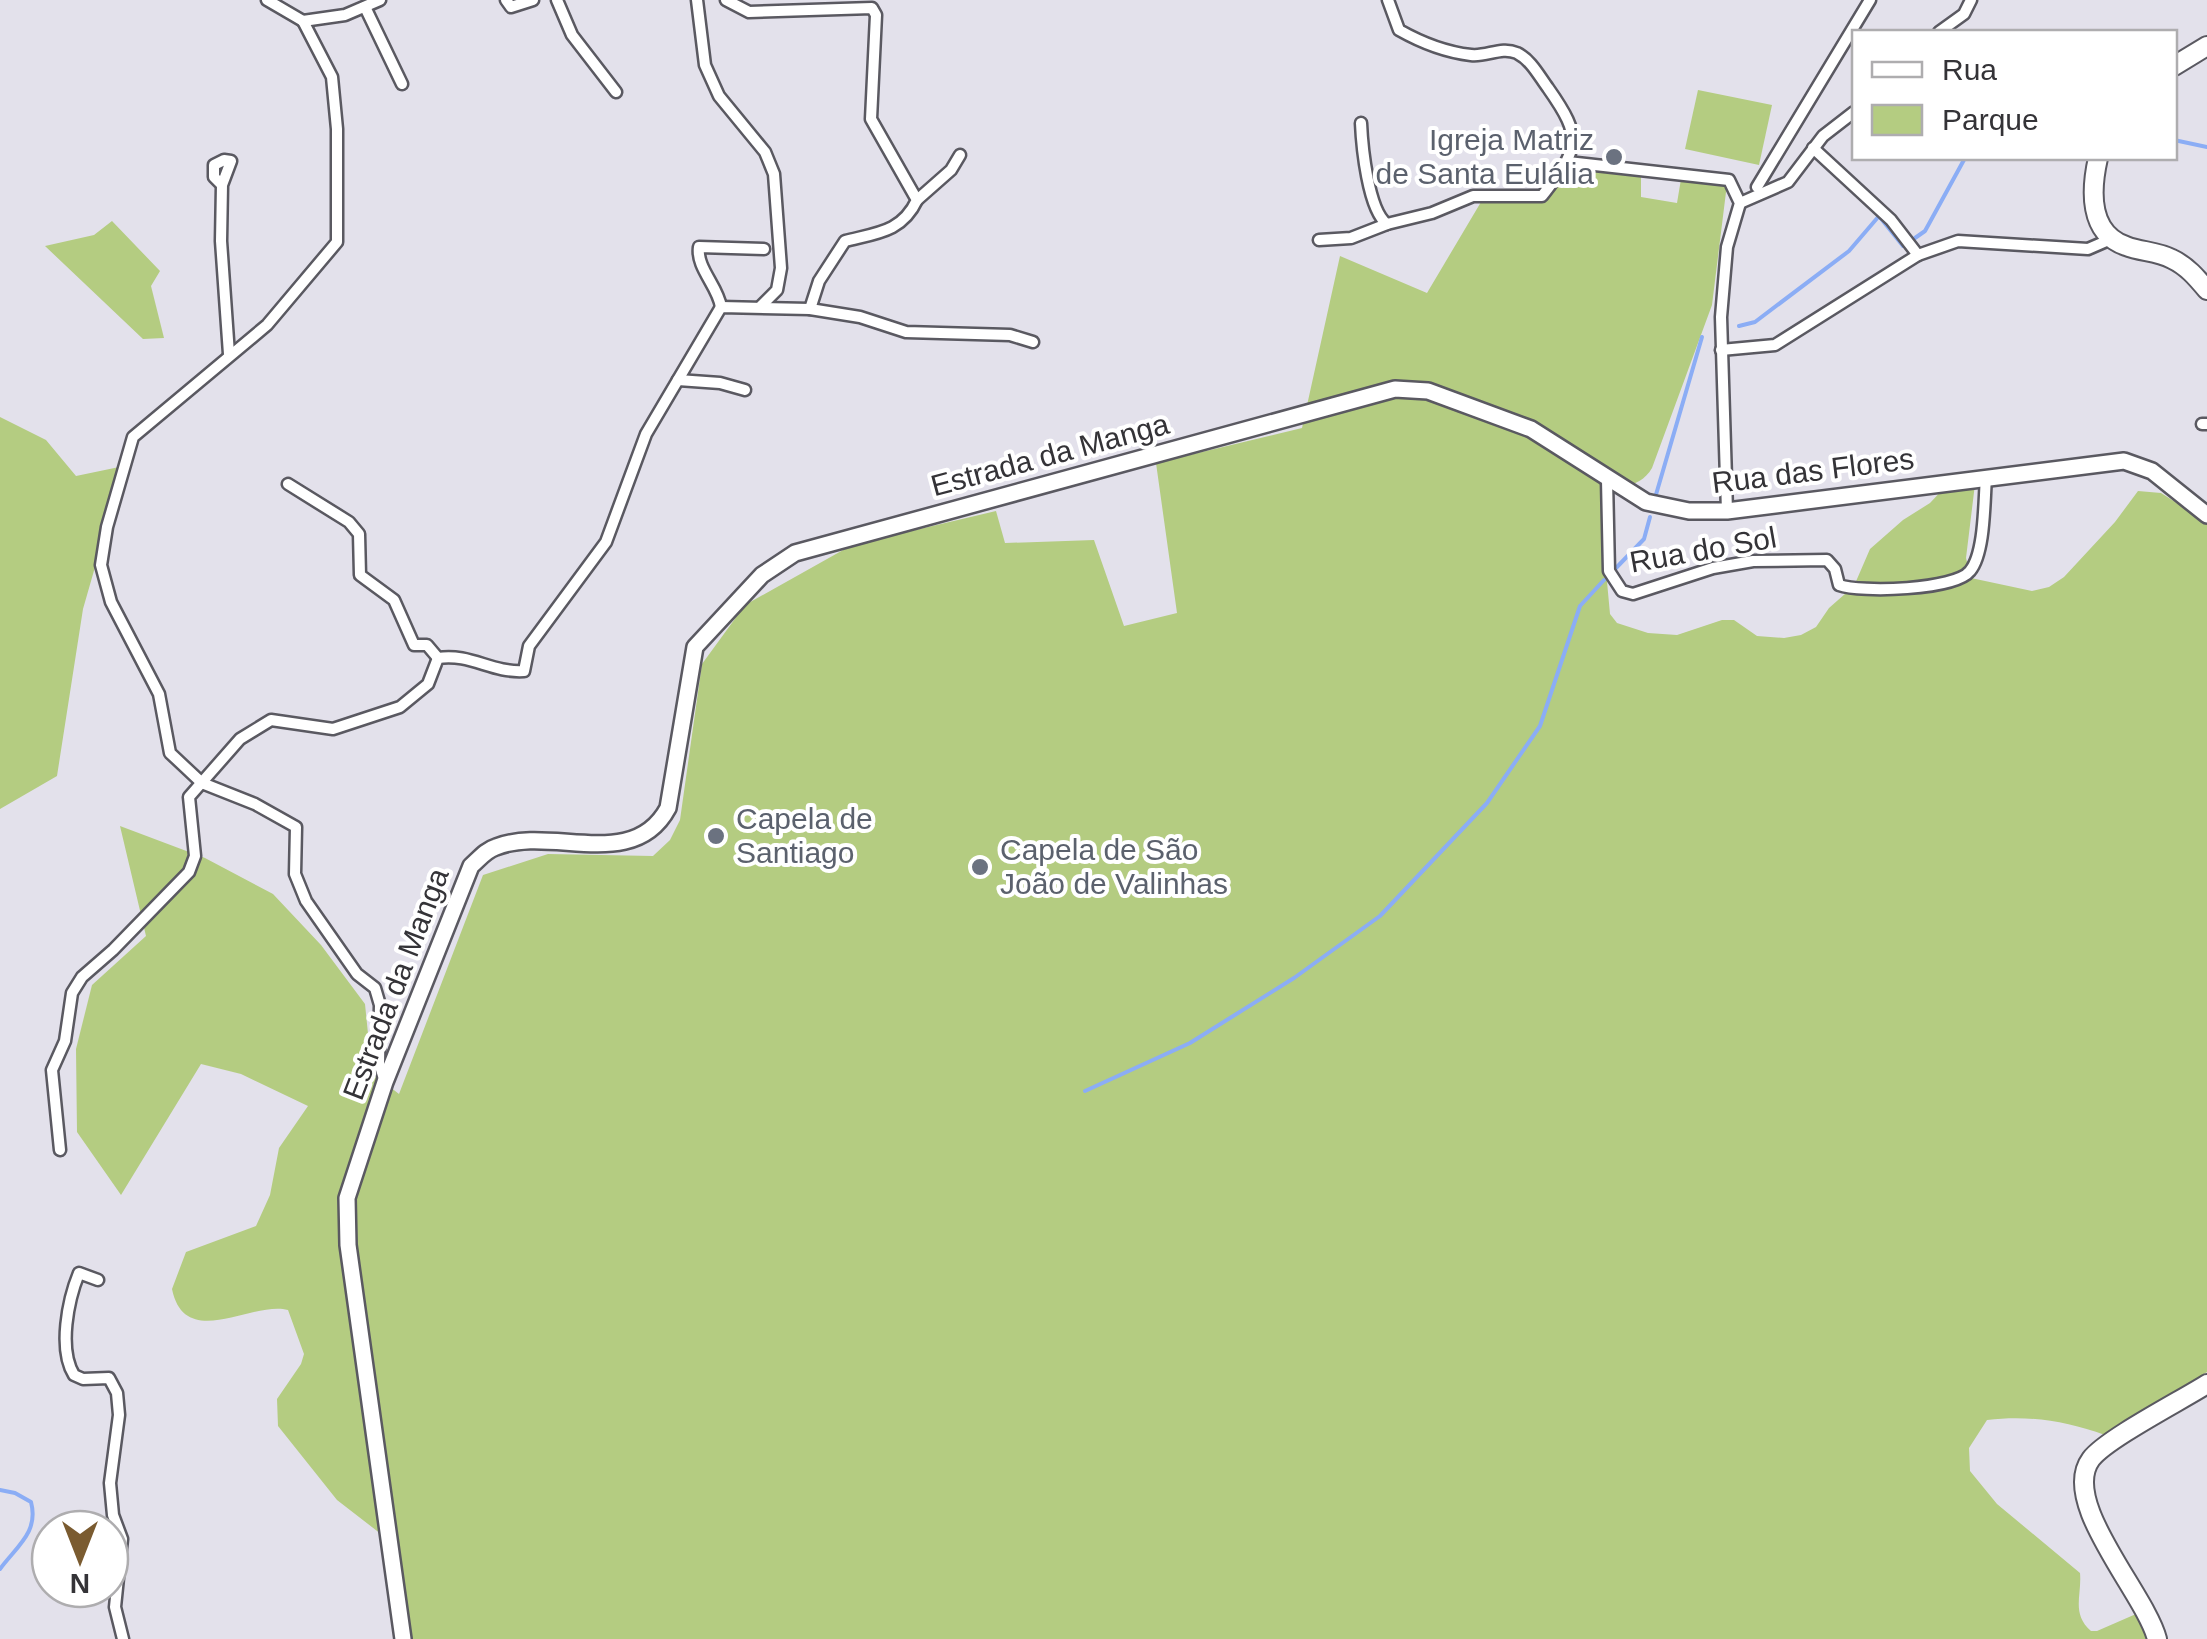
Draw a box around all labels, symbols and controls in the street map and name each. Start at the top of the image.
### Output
legend [1852,30,2177,160]
text: Rua [1942,53,1997,86]
text: Parque [1942,103,2039,136]
place label: Igreja Matriz de Santa Eulália [1376,123,1594,190]
marker: Igreja Matriz de Santa Eulália [1603,146,1625,168]
street label: Estrada da Manga [927,407,1173,502]
street label: Rua das Flores [1710,442,1916,499]
street label: Rua do Sol [1627,520,1779,579]
place label: Capela de Santiago [736,802,873,869]
marker: Capela de Santiago [705,825,727,847]
place label: Capela de São João de Valinhas [1000,833,1228,900]
marker: Capela de São João de Valinhas [969,856,991,878]
street label: Estrada da Manga [336,863,455,1104]
north arrow [30,1509,130,1609]
text: N [70,1568,90,1599]

